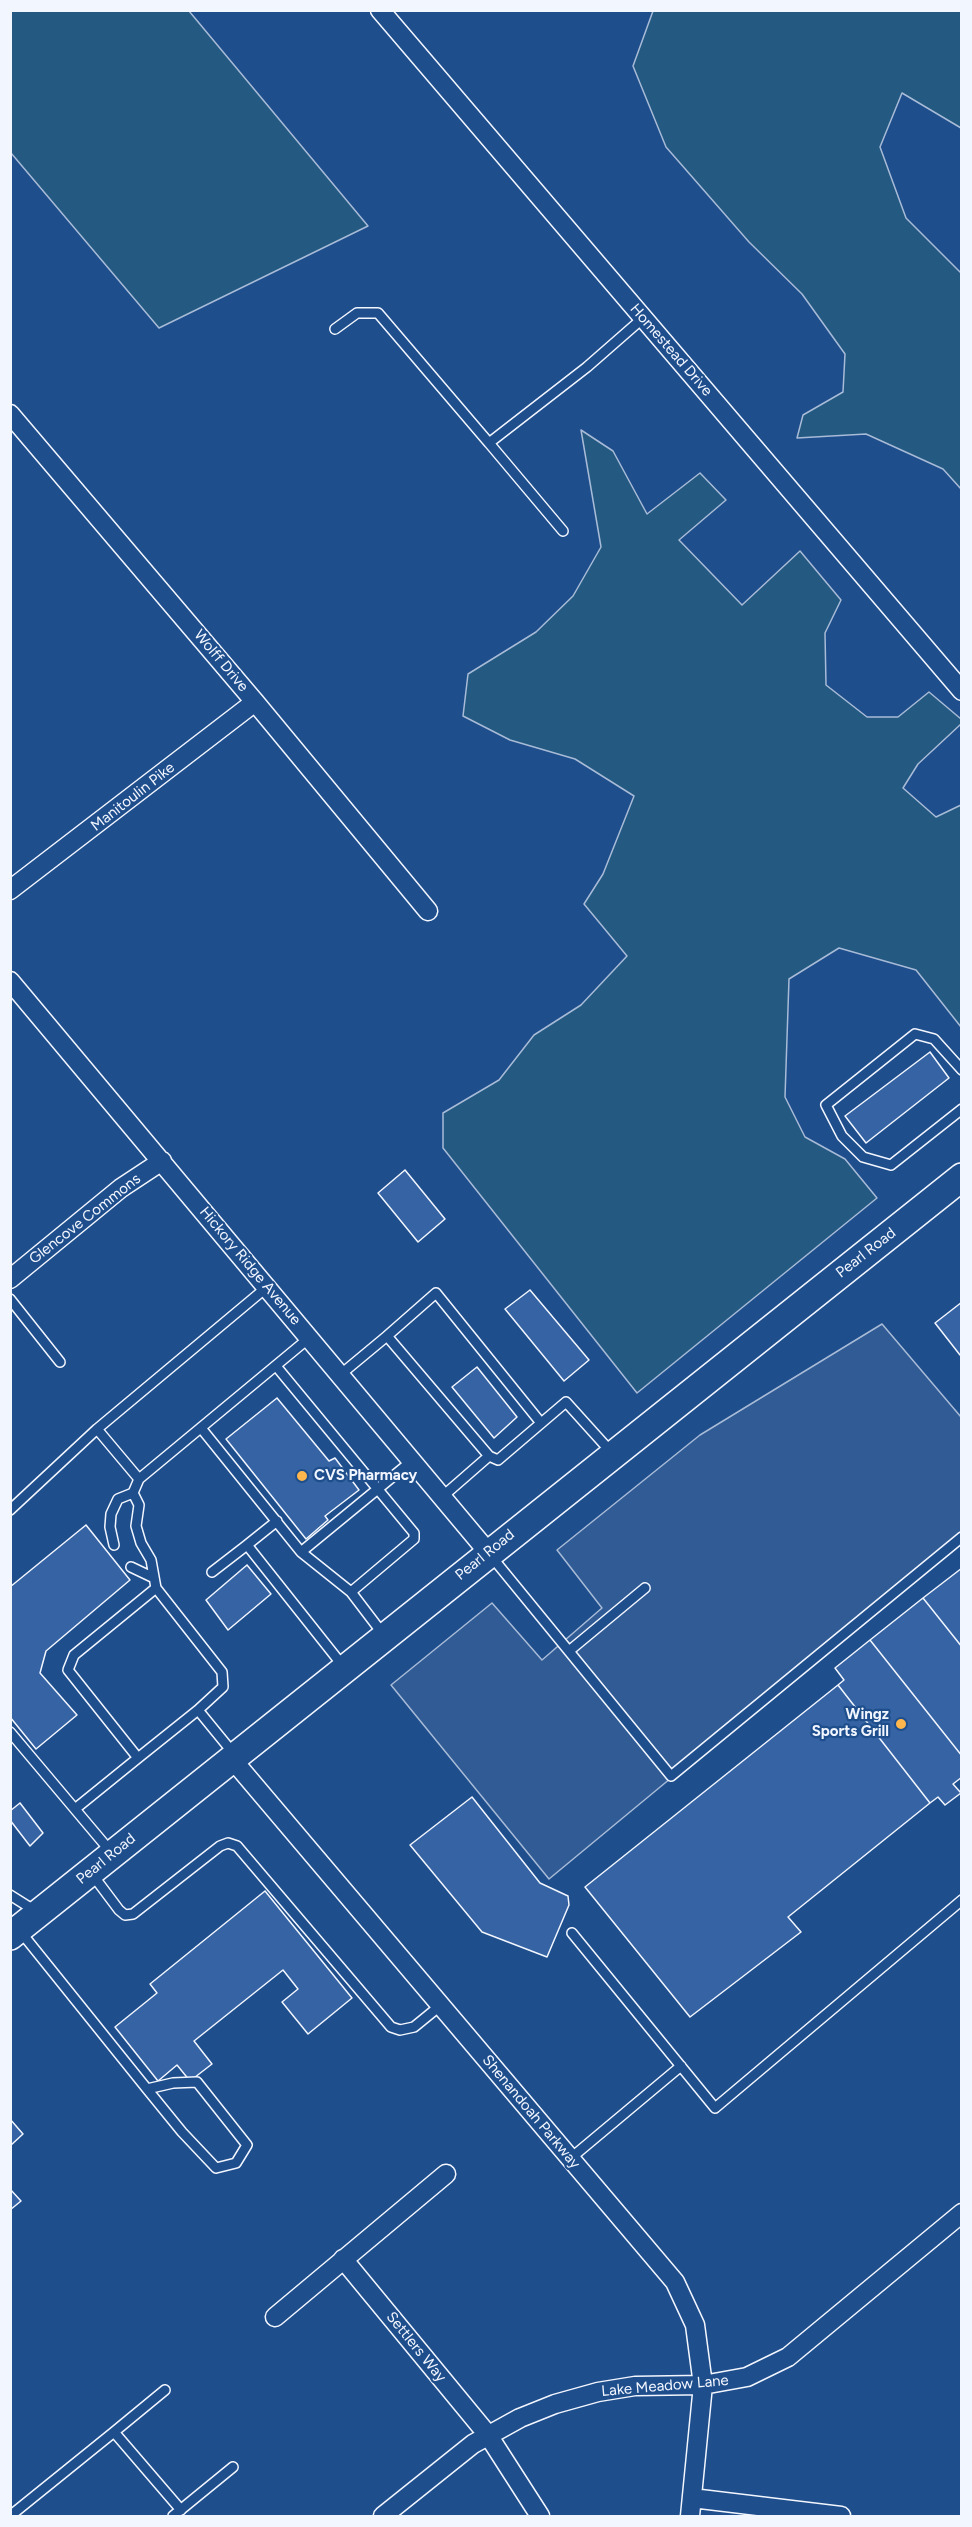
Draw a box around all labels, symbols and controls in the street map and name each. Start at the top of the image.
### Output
street label: Homestead Drive [626,300,716,400]
street label: Wolff Drive [190,626,252,696]
street label: Manitoulin Pike [88,759,178,835]
street label: Glencove Commons [26,1170,144,1268]
street label: Hickory Ridge Avenue [195,1203,305,1329]
street label: Pearl Road [832,1224,900,1282]
place label: CVS Pharmacy [314,1467,417,1485]
marker: CVS Pharmacy [295,1469,309,1483]
street label: Pearl Road [452,1526,518,1584]
place label: Wingz Sports Grill [812,1706,889,1741]
marker: Wingz Sports Grill [894,1717,908,1731]
street label: Pearl Road [73,1830,139,1888]
street label: Shenandoah Parkway [478,2051,584,2173]
street label: Settlers Way [382,2308,450,2386]
street label: Lake Meadow Lane [601,2371,729,2401]

